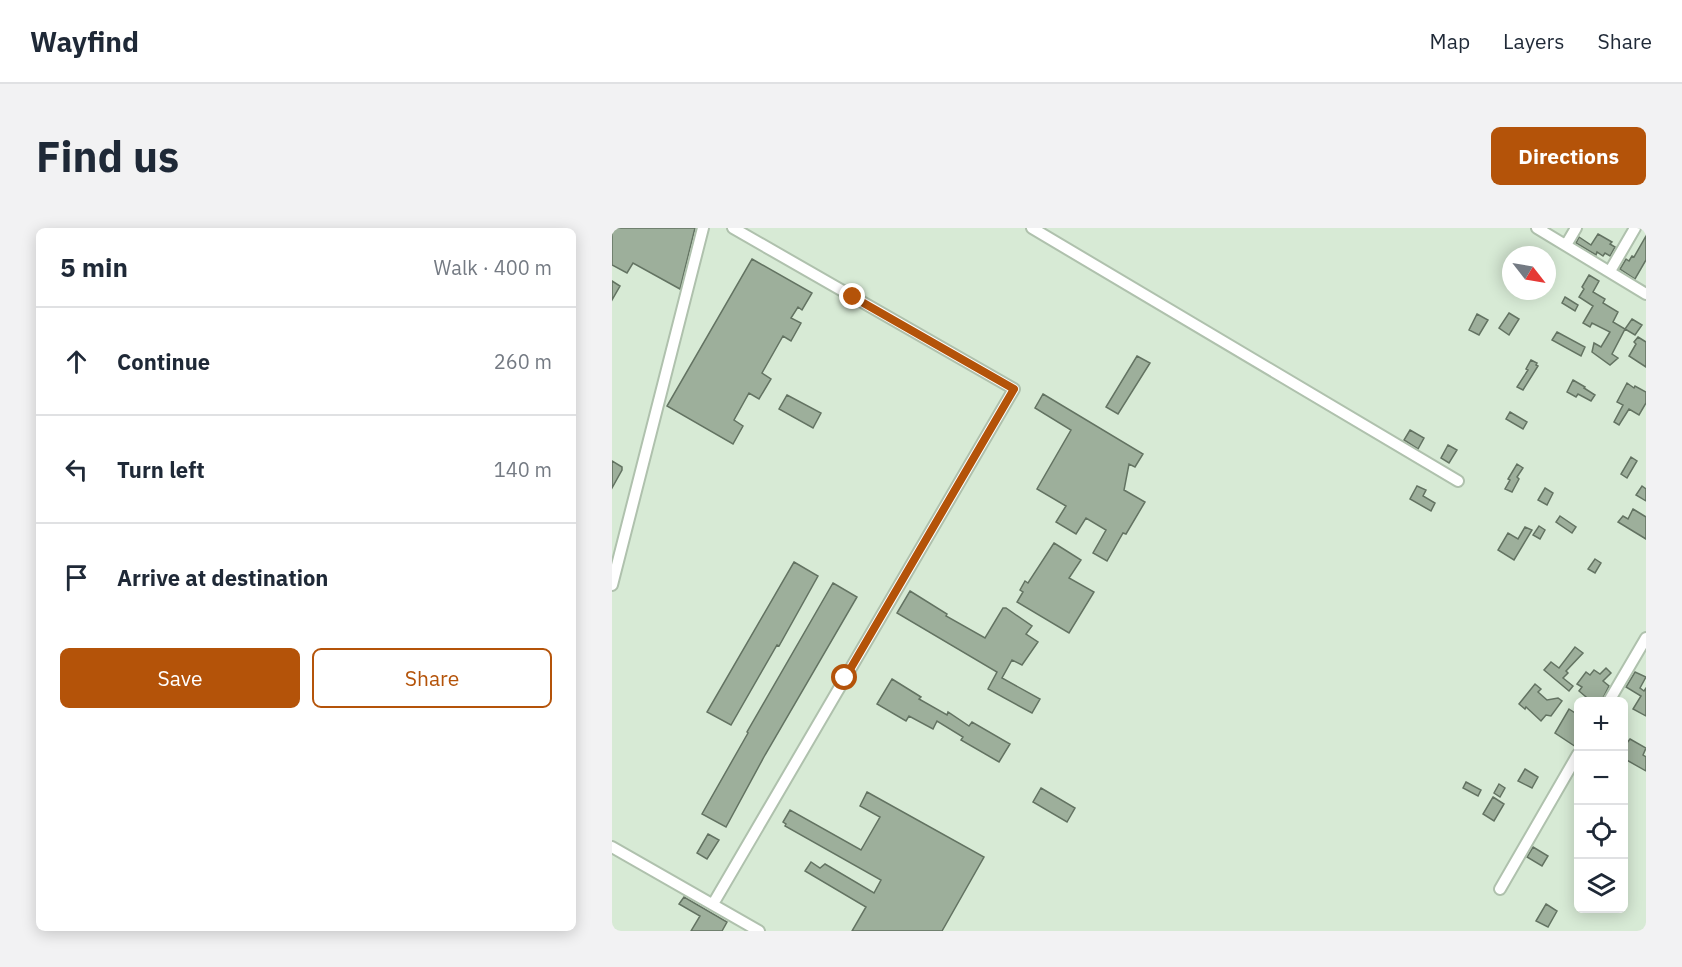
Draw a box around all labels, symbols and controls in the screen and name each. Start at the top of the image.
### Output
text: Wayfind [30,23,139,60]
text: Map [1430,27,1470,55]
text: Layers [1503,27,1565,55]
text: Share [1598,27,1652,55]
button: Directions [1491,127,1646,185]
text: Find us [36,129,179,184]
north arrow [1502,246,1556,300]
text: 5 min [60,250,128,284]
text: Walk · 400 m [434,254,552,281]
route end [839,283,865,309]
icon: ahead [60,345,93,378]
text: Continue [117,347,210,376]
text: 260 m [494,348,552,375]
icon: left [60,453,93,486]
text: Turn left [117,455,205,484]
text: 140 m [494,456,552,483]
icon: arrive [60,561,93,594]
text: Arrive at destination [117,563,328,592]
button: Save [60,648,300,708]
button: Share [312,648,552,708]
route start [831,664,857,690]
map controls [1574,697,1628,913]
button: + [1574,697,1628,751]
button: − [1574,751,1628,805]
button: locate [1574,805,1628,859]
button: layers [1574,859,1628,913]

